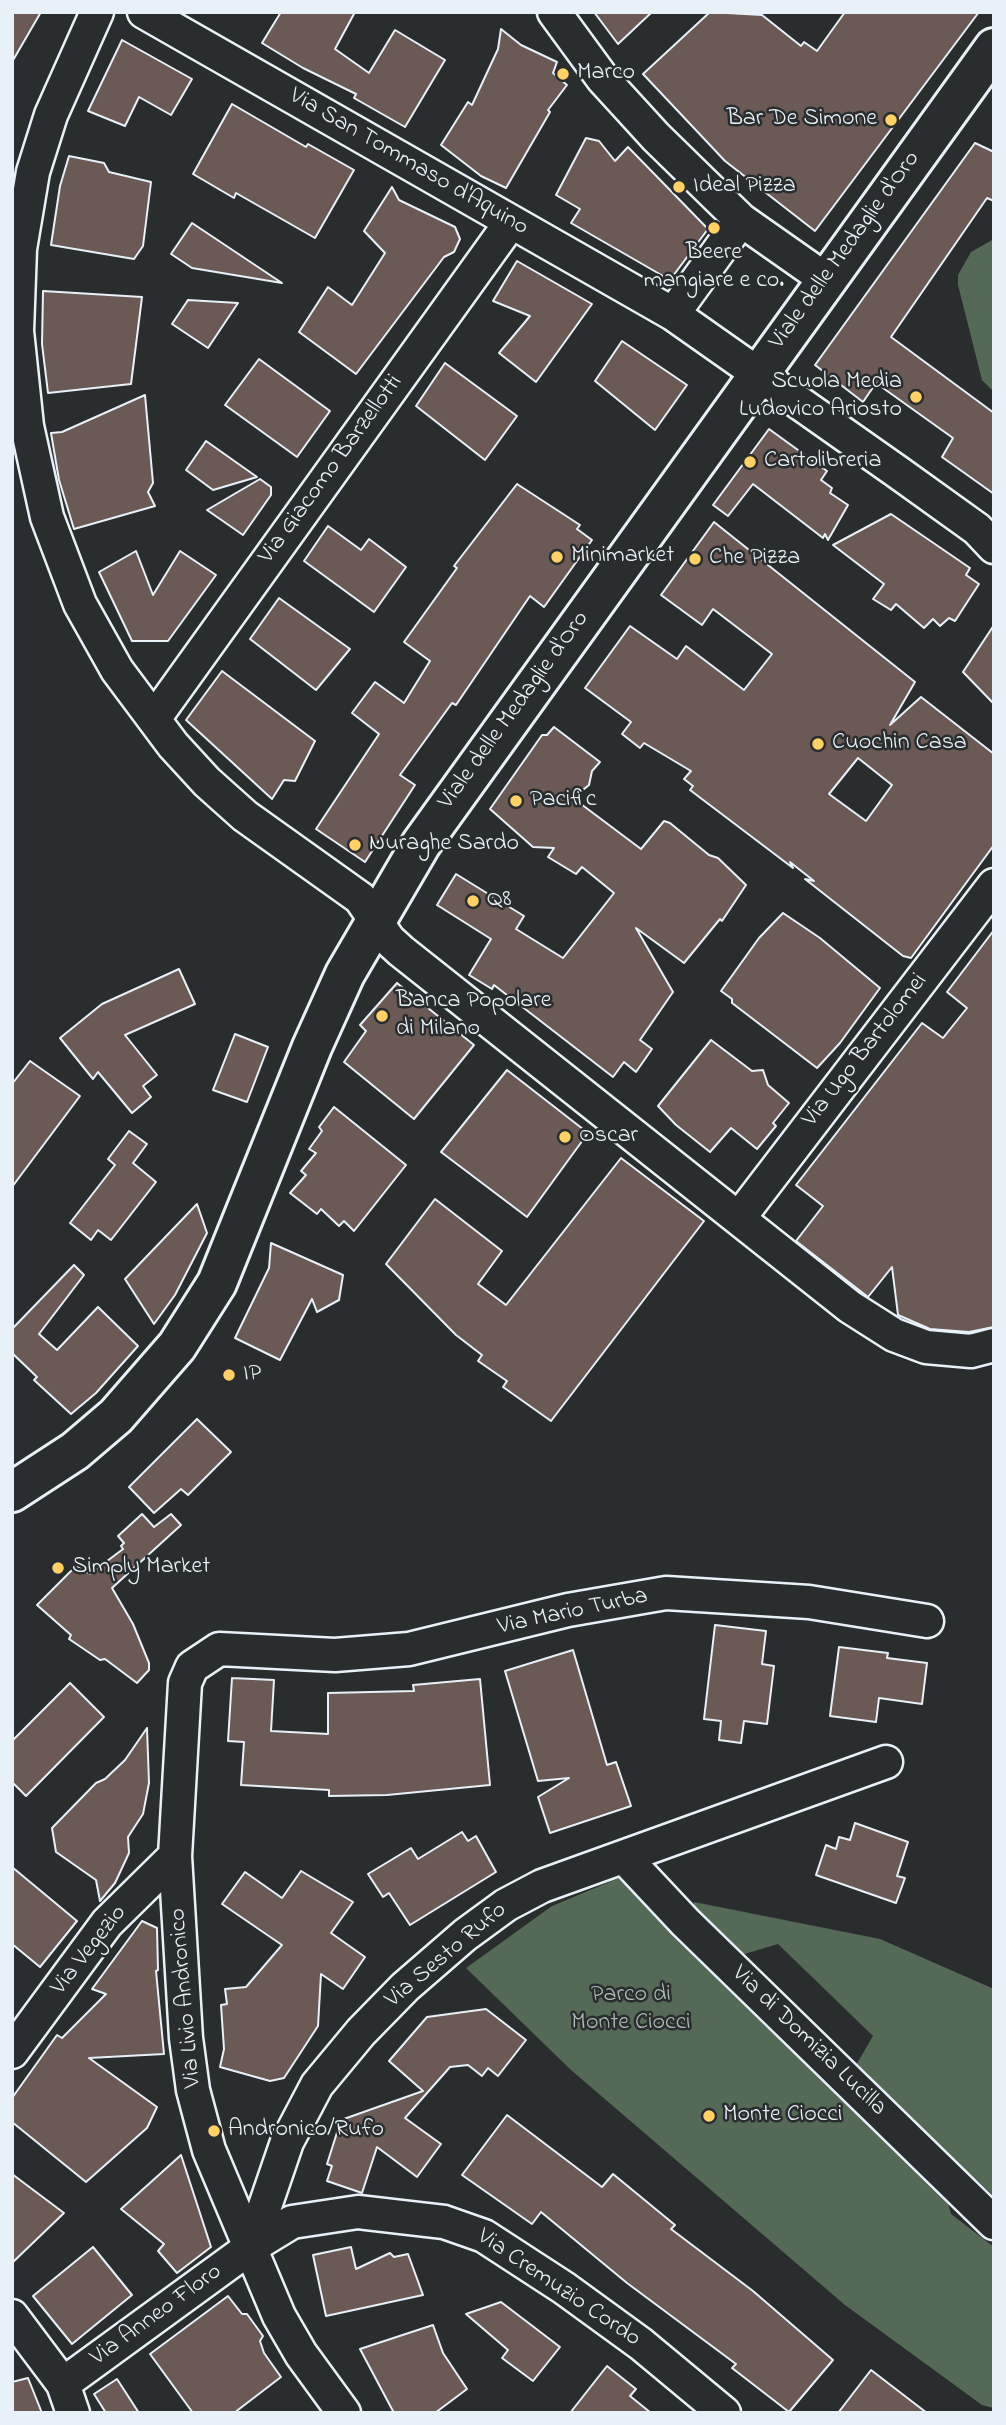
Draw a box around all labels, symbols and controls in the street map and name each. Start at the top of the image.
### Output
place label: Marco [577,60,635,88]
marker: Marco [555,66,571,82]
street label: Via San Tommaso d'Aquino [283,83,533,243]
place label: Bar De Simone [727,106,877,134]
marker: Bar De Simone [883,112,899,128]
street label: Viale delle Medaglie d'Oro [764,146,928,356]
place label: Ideal Pizza [693,173,796,201]
marker: Ideal Pizza [671,179,687,195]
marker: Beere mangiare e co. [706,220,722,236]
place label: Beere mangiare e co. [644,240,784,296]
place label: Scuola Media Ludovico Ariosto [739,369,902,425]
street label: Via Giacomo Barzellotti [254,370,410,570]
marker: Scuola Media Ludovico Ariosto [908,389,924,405]
place label: Cartolibreria [764,448,881,476]
marker: Cartolibreria [742,454,758,470]
place label: Minimarket [571,543,674,571]
place label: Che Pizza [709,545,800,573]
marker: Minimarket [549,549,565,565]
marker: Che Pizza [687,551,703,567]
street label: Viale delle Medaglie d'Oro [433,606,597,816]
place label: Cuochin Casa [832,730,967,758]
marker: Cuochin Casa [810,736,826,752]
place label: Pacific [530,787,597,815]
marker: Pacific [508,793,524,809]
place label: Nuraghe Sardo [369,831,519,859]
marker: Nuraghe Sardo [347,837,363,853]
place label: Q8 [487,887,511,915]
marker: Q8 [465,893,481,909]
street label: Via Ugo Bartolomei [797,969,935,1133]
place label: Banca Popolare di Milano [396,988,551,1044]
marker: Banca Popolare di Milano [374,1008,390,1024]
place label: Oscar [579,1123,638,1151]
marker: Oscar [557,1129,573,1145]
place label: IP [243,1361,261,1389]
marker: IP [221,1367,237,1383]
place label: Simply Market [72,1554,210,1582]
marker: Simply Market [50,1560,66,1576]
street label: Via Mario Turba [495,1583,651,1643]
street label: Via Sesto Rufo [380,1897,514,2015]
street label: Via Vegezio [46,1900,134,2002]
street label: Via Livio Andronico [165,1907,209,2089]
street label: Via di Domizia Lucilla [724,1961,892,2123]
park label: Parco di Monte Ciocci [571,1982,691,2038]
place label: Monte Ciocci [723,2102,842,2130]
marker: Monte Ciocci [701,2108,717,2124]
place label: Andronico/Rufo [228,2117,384,2145]
marker: Andronico/Rufo [206,2123,222,2139]
street label: Via Cremuzio Cordo [471,2224,645,2354]
street label: Via Anneo Floro [86,2259,228,2373]

